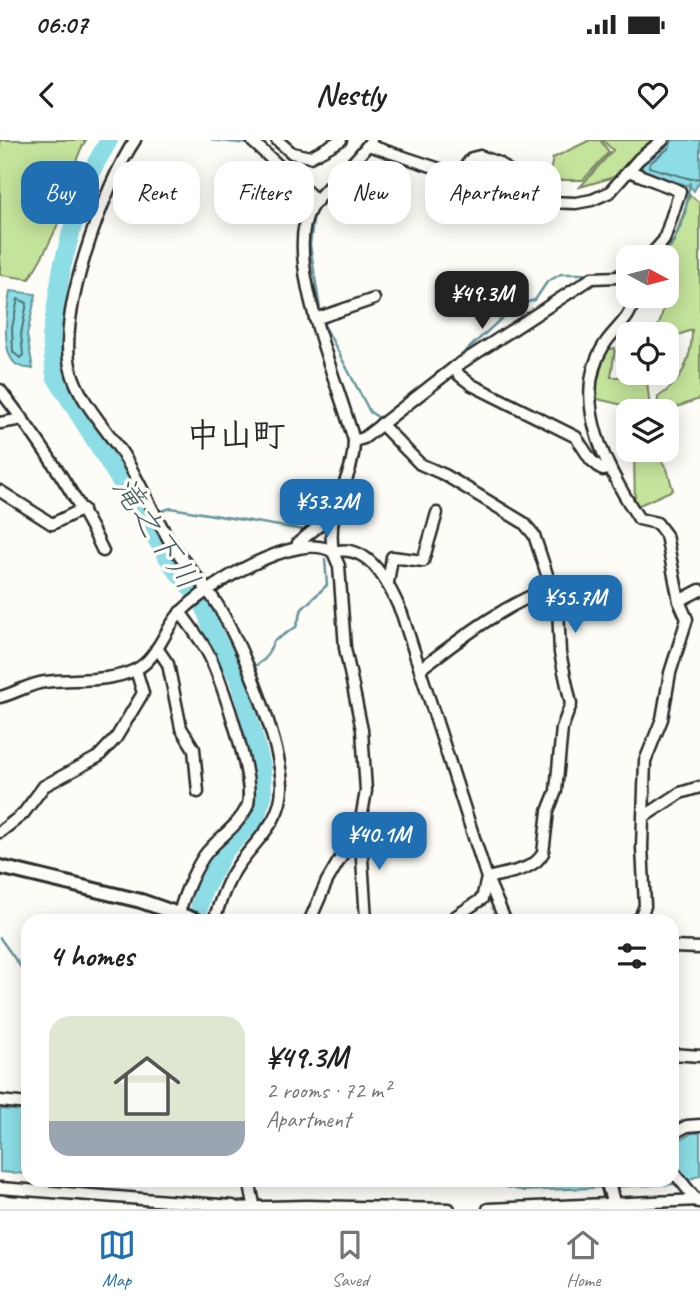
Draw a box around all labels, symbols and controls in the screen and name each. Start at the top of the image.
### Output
text: 06:07 [35,8,87,41]
text: Nestly [315,74,385,115]
icon: back [28,76,66,114]
icon: heart [634,76,672,114]
chip: Buy [21,161,99,224]
chip: Rent [113,161,200,224]
chip: Filters [214,161,314,224]
chip: New [328,161,411,224]
chip: Apartment [425,161,561,224]
north arrow [616,245,679,308]
map controls [616,245,679,462]
pin: ¥49.3M [425,272,539,331]
text: ¥49.3M [451,279,513,308]
button: locate [616,322,679,385]
button: layers [616,399,679,462]
district label: 中山町 [187,414,286,456]
water label: 滝之下川 [103,468,209,598]
pin: ¥53.2M [270,480,384,539]
text: ¥53.2M [296,487,358,516]
pin: ¥55.7M [518,575,632,635]
text: ¥55.7M [544,583,606,612]
pin: ¥40.1M [322,812,436,872]
text: ¥40.1M [348,820,410,849]
text: 4 homes [49,937,134,975]
icon: filters [613,937,651,975]
text: ¥49.3M [266,1038,347,1076]
icon: home [105,1044,189,1128]
text: 2 rooms · 72 m² [266,1076,390,1105]
text: Apartment [266,1105,351,1134]
tab: Map [98,1226,136,1292]
tab: Saved [331,1226,369,1292]
tab: Home [564,1226,602,1292]

